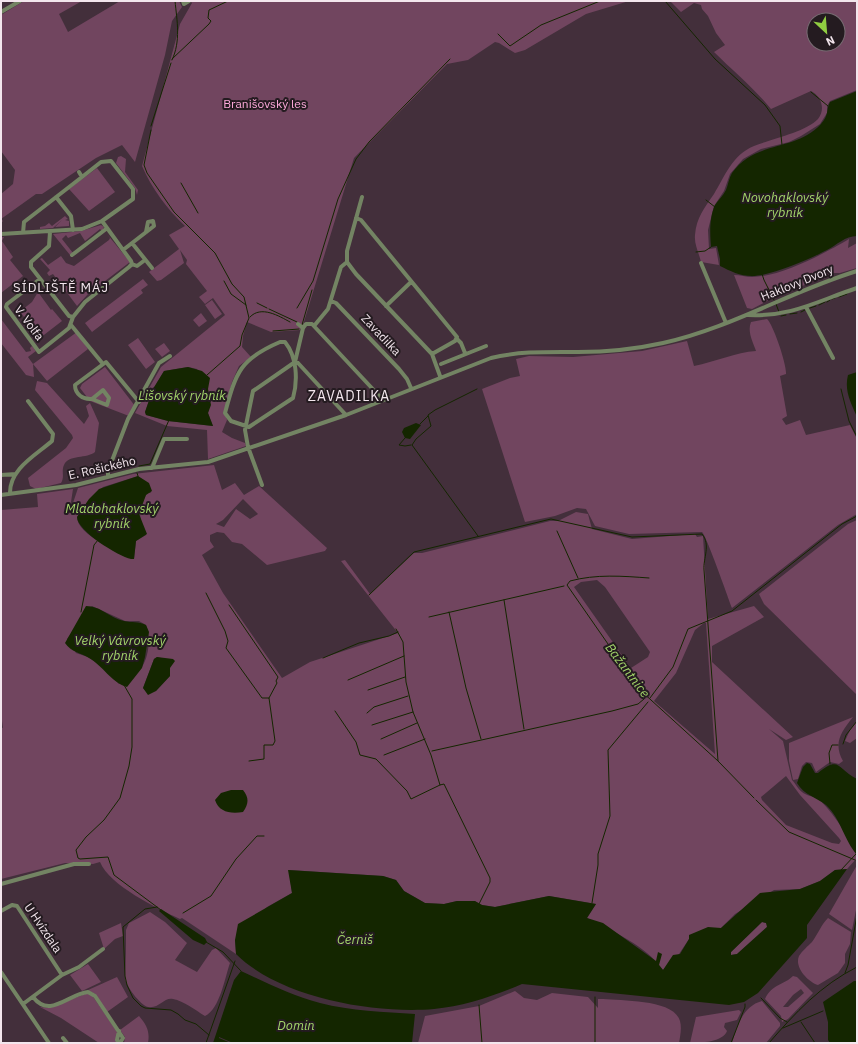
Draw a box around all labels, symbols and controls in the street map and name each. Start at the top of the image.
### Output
north arrow [806,12,846,52]
text: N [824,33,837,49]
park label: Branišovský les [223,96,307,111]
water label: Novohaklovský rybník [742,189,829,221]
street label: Haklovy Dvory [758,261,835,304]
district label: SÍDLIŠTĚ MÁJ [13,279,109,296]
street label: V. Volfa [11,302,48,344]
street label: Zavadilka [358,311,405,359]
water label: Lišovský rybník [138,387,226,404]
district label: ZAVADILKA [308,387,390,405]
street label: E. Rošického [67,452,137,483]
water label: Mladohaklovský rybník [65,500,159,532]
water label: Velký Vávrovský rybník [74,632,166,664]
water label: Bažantnice [601,640,654,701]
street label: U Hvízdala [21,900,66,956]
water label: Černiš [337,931,374,948]
water label: Domin [277,1017,315,1034]

